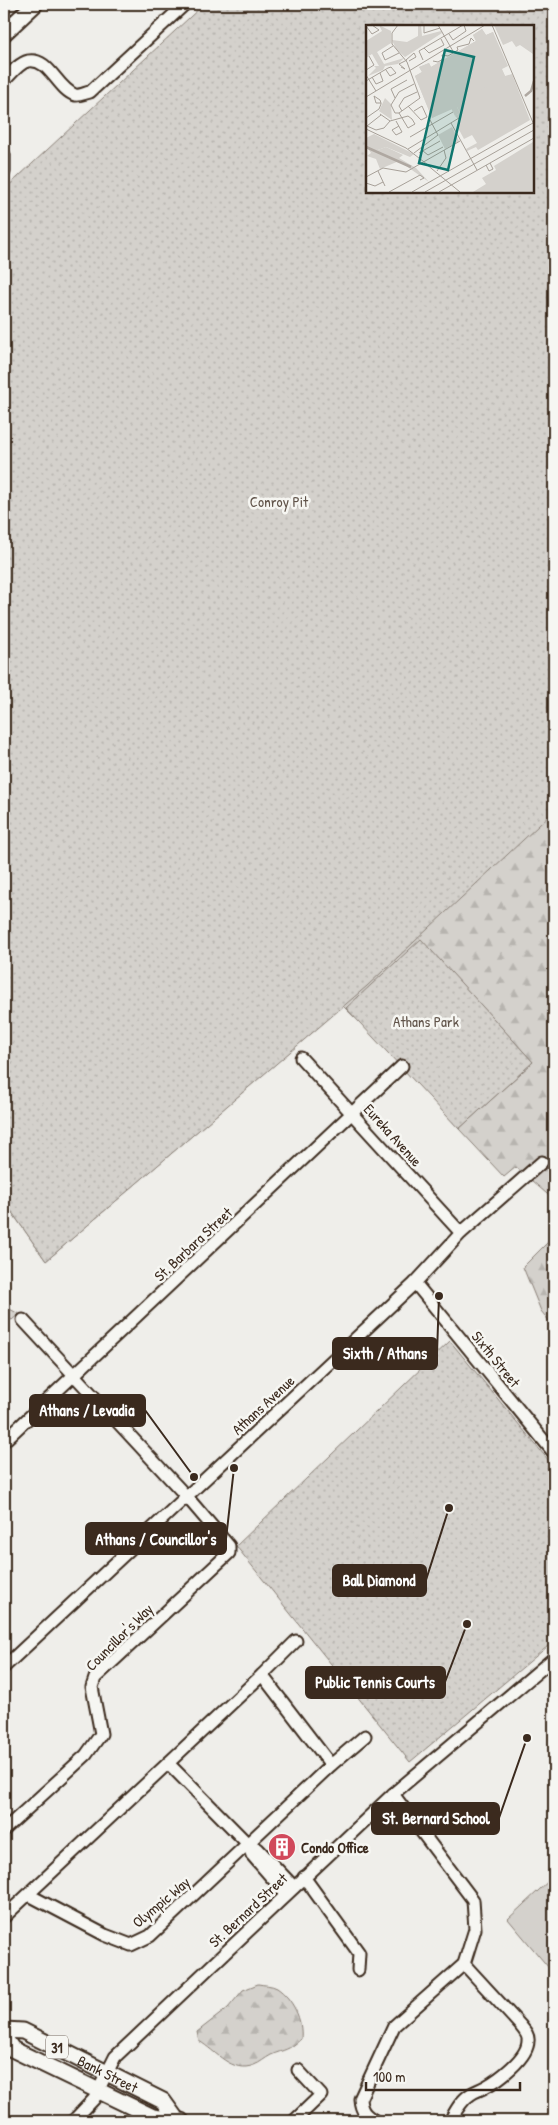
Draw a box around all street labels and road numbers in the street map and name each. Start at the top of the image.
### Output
street label: Eureka Avenue [359,1099,427,1171]
street label: St. Barbara Street [149,1202,237,1286]
street label: Sixth Street [467,1326,526,1392]
street label: Athans Avenue [227,1370,299,1440]
street label: Councillor's Way [81,1599,157,1675]
street label: St. Bernard Street [204,1867,293,1952]
street label: Olympic Way [128,1872,194,1932]
road number: 31 [46,2035,68,2058]
street label: Bank Street [74,2050,142,2098]

